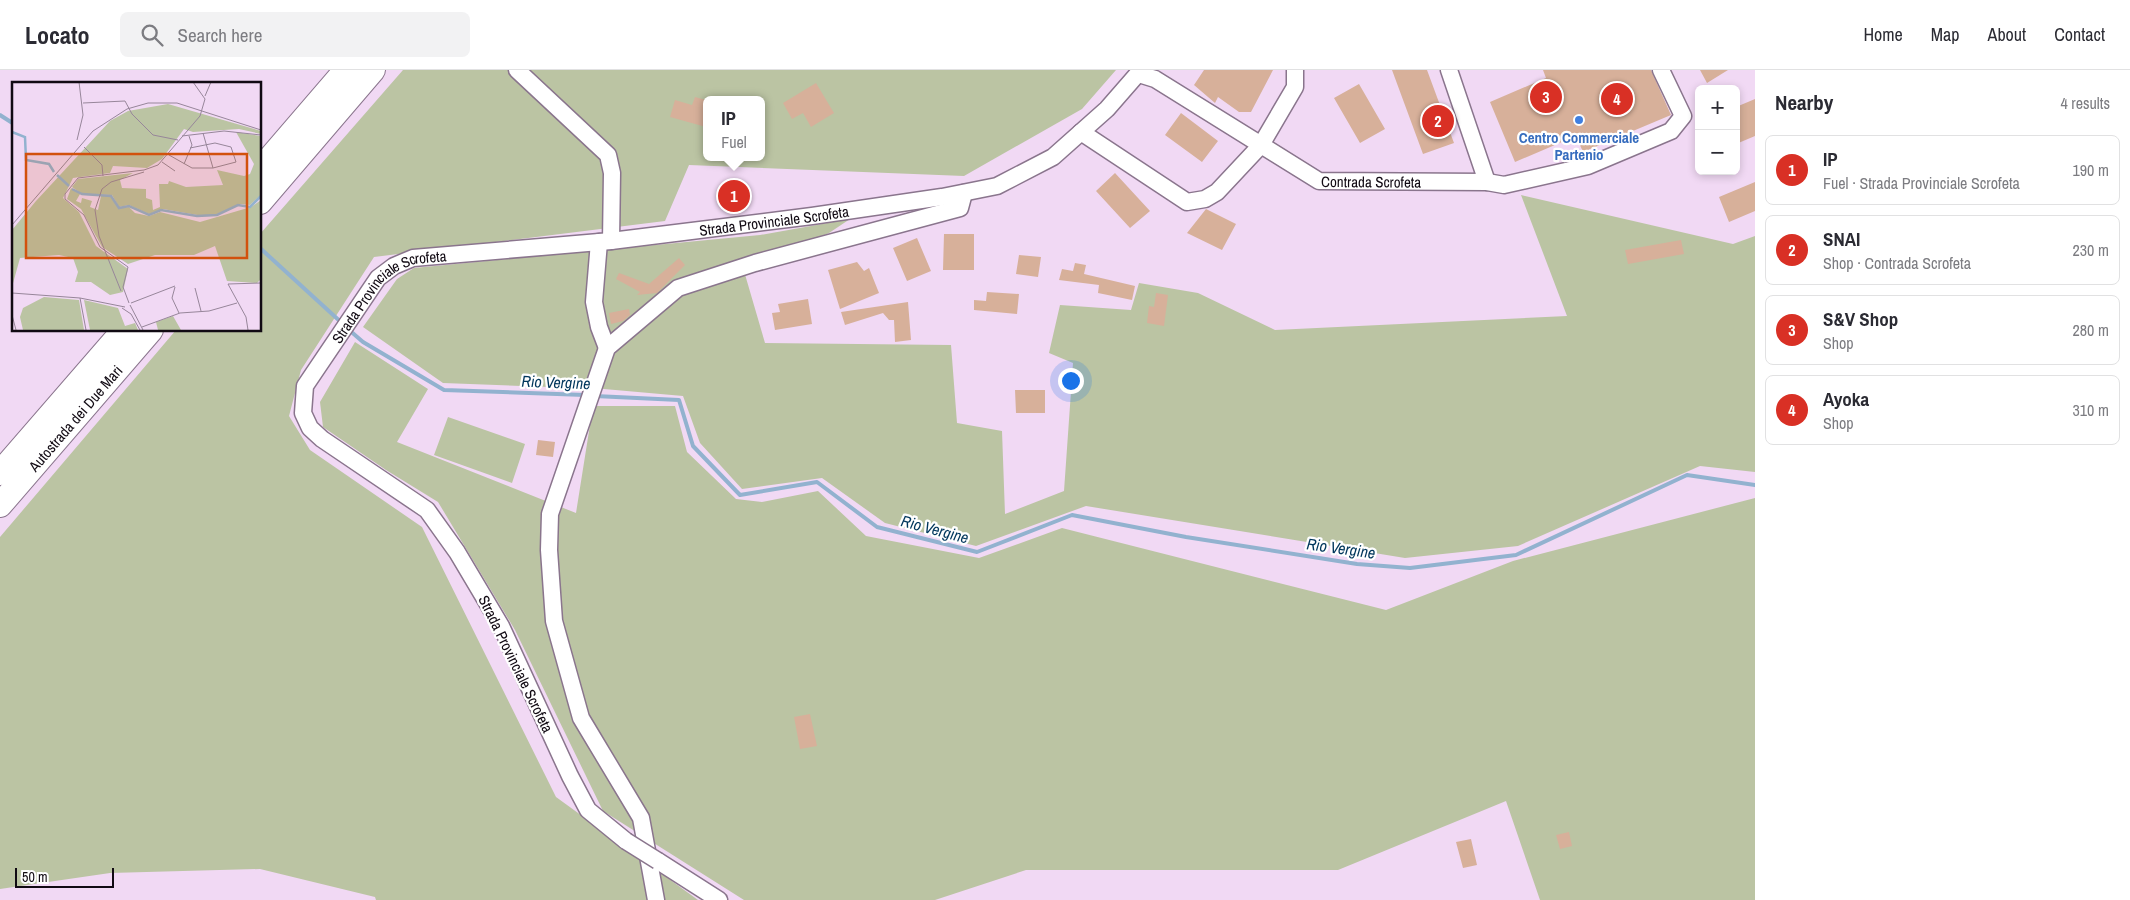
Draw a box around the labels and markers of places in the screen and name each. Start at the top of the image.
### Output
pin: 3 [1530,78,1562,116]
pin: 4 [1601,80,1633,118]
pin: 2 [1422,102,1454,140]
marker: Centro Commerciale Partenio [1573,114,1585,126]
place label: Centro Commerciale Partenio [1519,127,1639,165]
pin: 1 [718,177,750,215]

